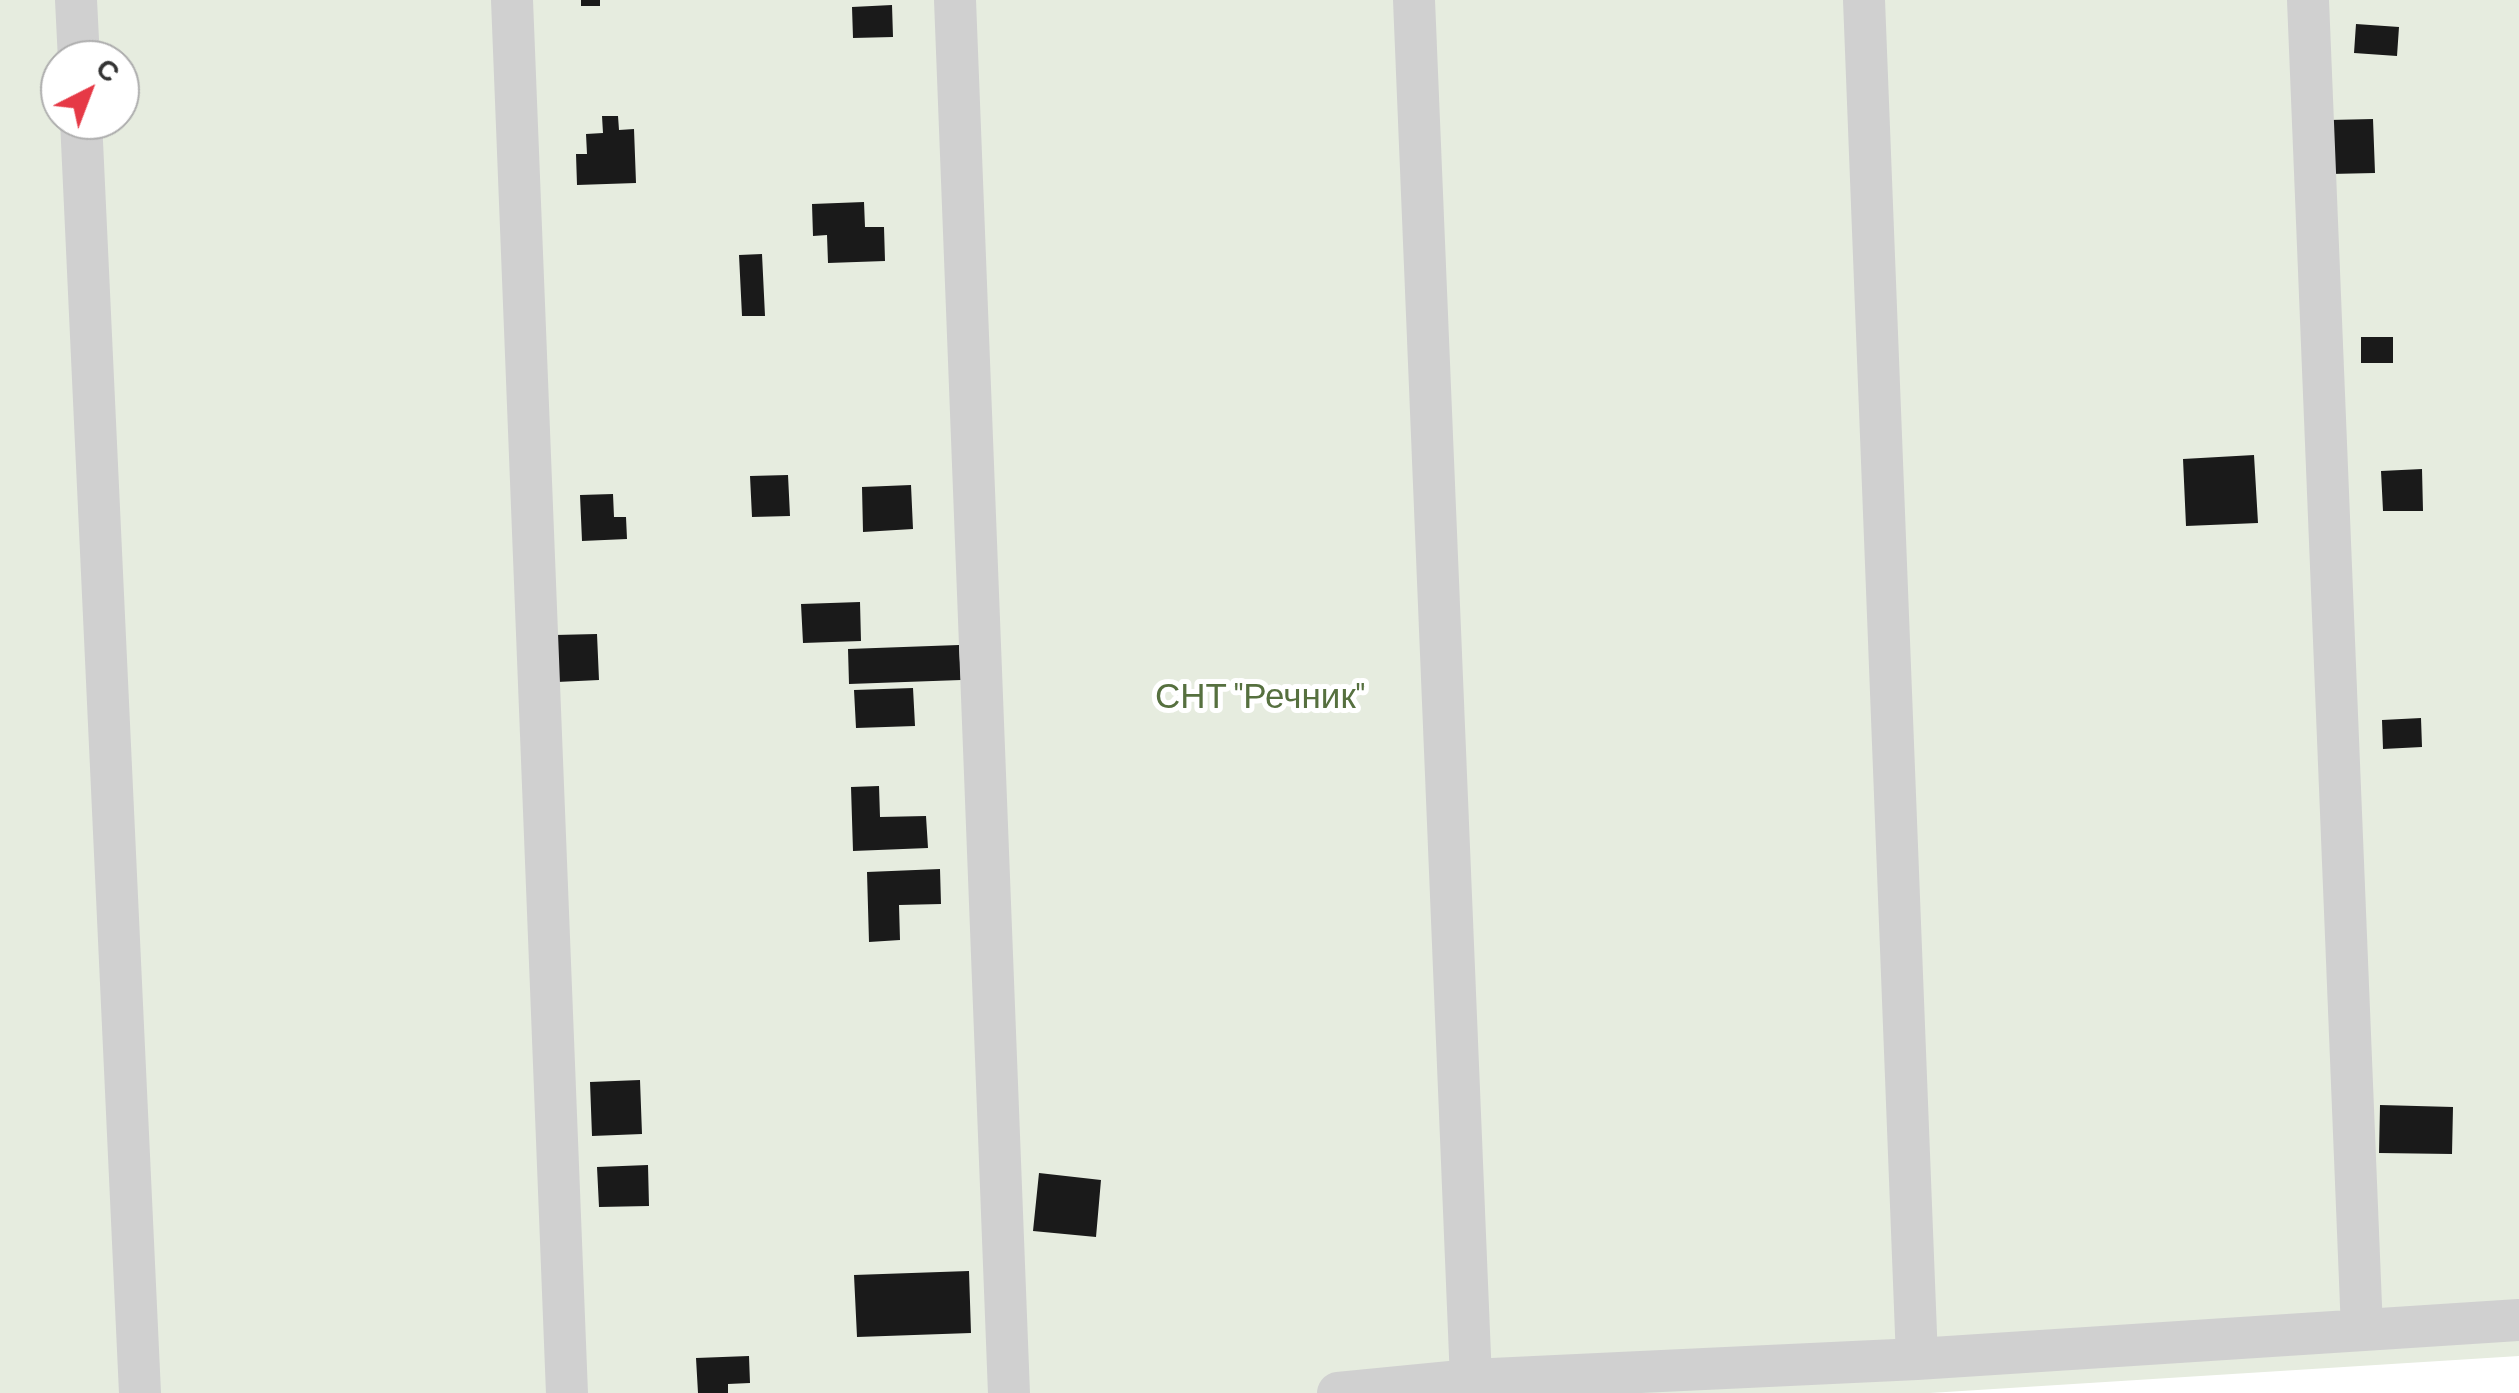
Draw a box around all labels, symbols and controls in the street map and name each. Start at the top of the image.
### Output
north arrow [40,40,140,140]
text: С [90,50,128,89]
park label: СНТ "Речник" [1155,675,1365,717]

